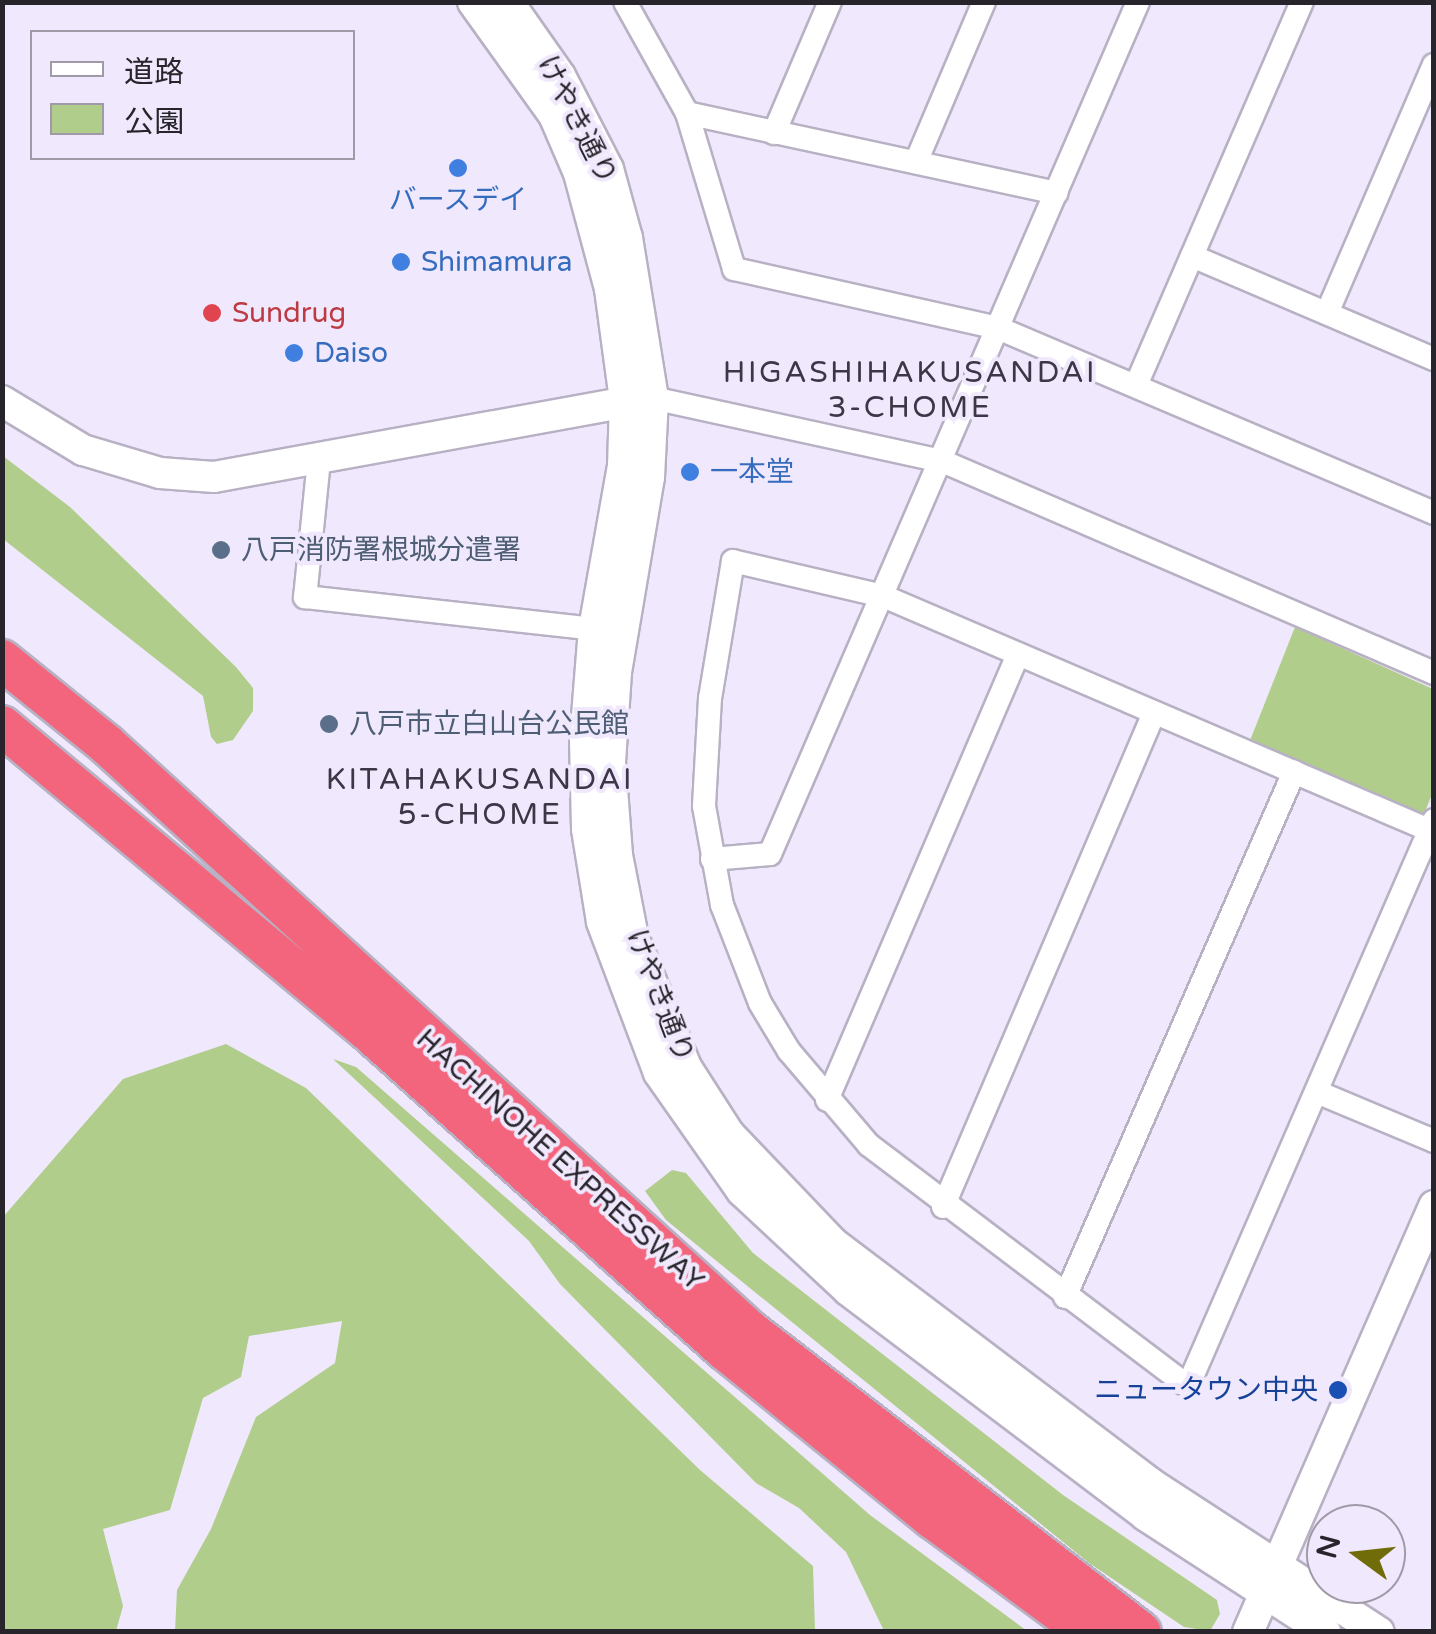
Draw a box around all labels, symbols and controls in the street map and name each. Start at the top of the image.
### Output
legend [30,30,355,160]
street label: けやき通り [530,50,624,190]
text: 道路 [124,54,184,91]
text: 公園 [124,104,184,141]
marker: バースデイ [447,157,469,179]
place label: バースデイ [388,183,528,217]
place label: Shimamura [421,245,573,279]
marker: Shimamura [390,251,412,273]
place label: Sundrug [232,296,346,330]
marker: Sundrug [201,302,223,324]
place label: Daiso [314,336,388,370]
marker: Daiso [283,342,305,364]
district label: HIGASHIHAKUSANDAI 3-CHOME [723,355,1097,426]
place label: 一本堂 [710,455,794,489]
marker: 一本堂 [679,461,701,483]
place label: 八戸消防署根城分遣署 [241,533,521,567]
marker: 八戸消防署根城分遣署 [210,539,232,561]
place label: 八戸市立白山台公民館 [349,707,629,741]
marker: 八戸市立白山台公民館 [318,713,340,735]
district label: KITAHAKUSANDAI 5-CHOME [326,762,634,832]
street label: けやき通り [619,925,701,1067]
street label: HACHINOHE EXPRESSWAY [409,1022,711,1298]
place label: ニュータウン中央 [1094,1373,1318,1407]
marker: ニュータウン中央 [1327,1379,1349,1401]
north arrow [1306,1504,1406,1604]
text: N [1310,1532,1348,1562]

